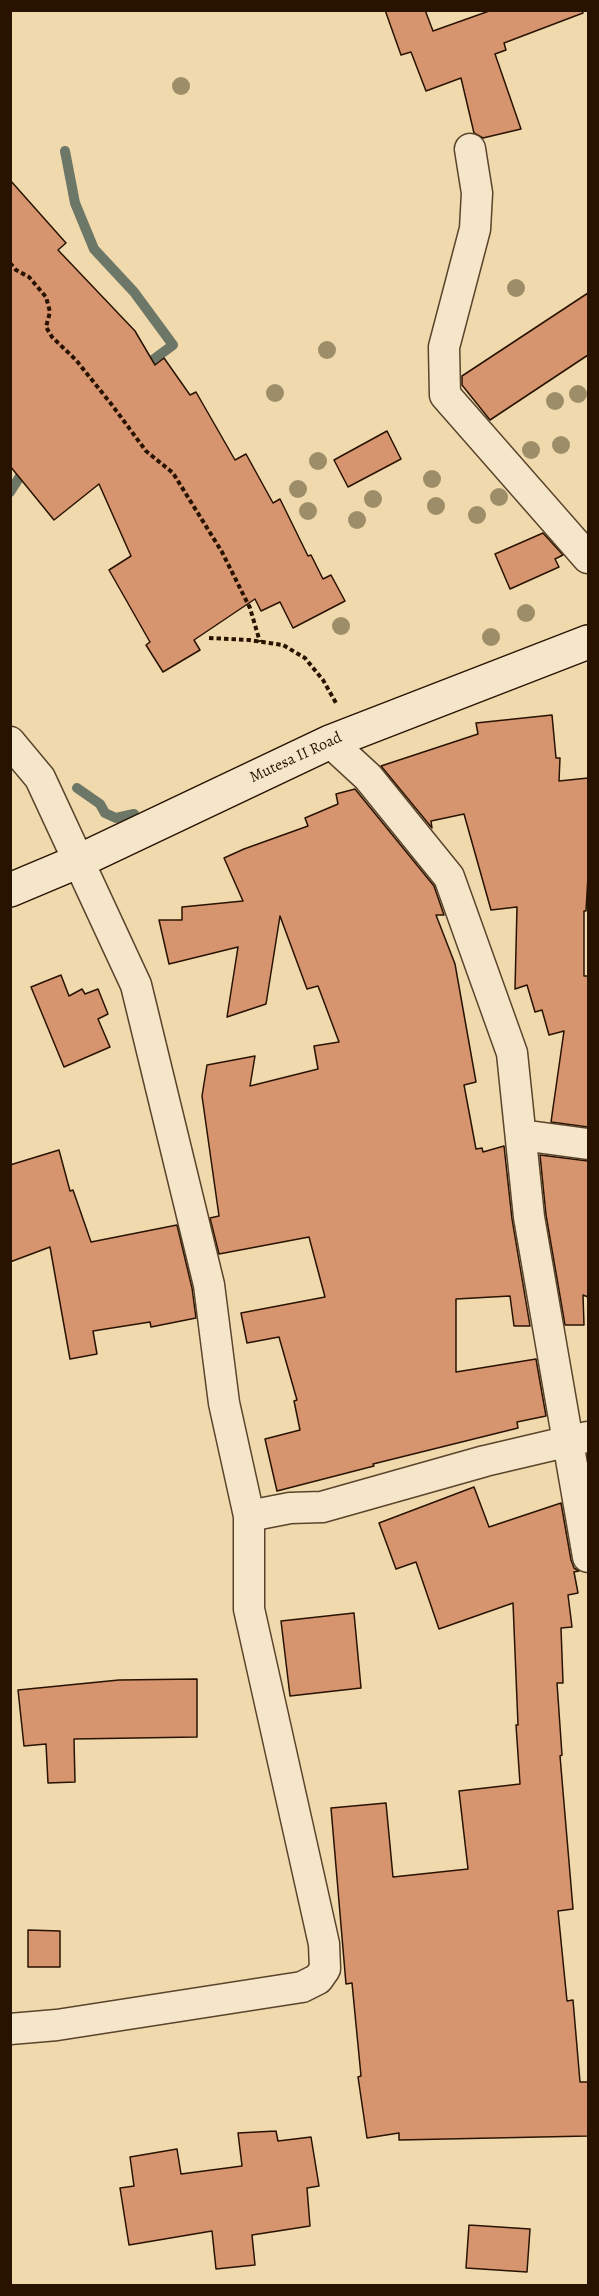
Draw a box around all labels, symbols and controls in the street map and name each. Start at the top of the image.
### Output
street label: Mutesa II Road [247,728,345,788]

